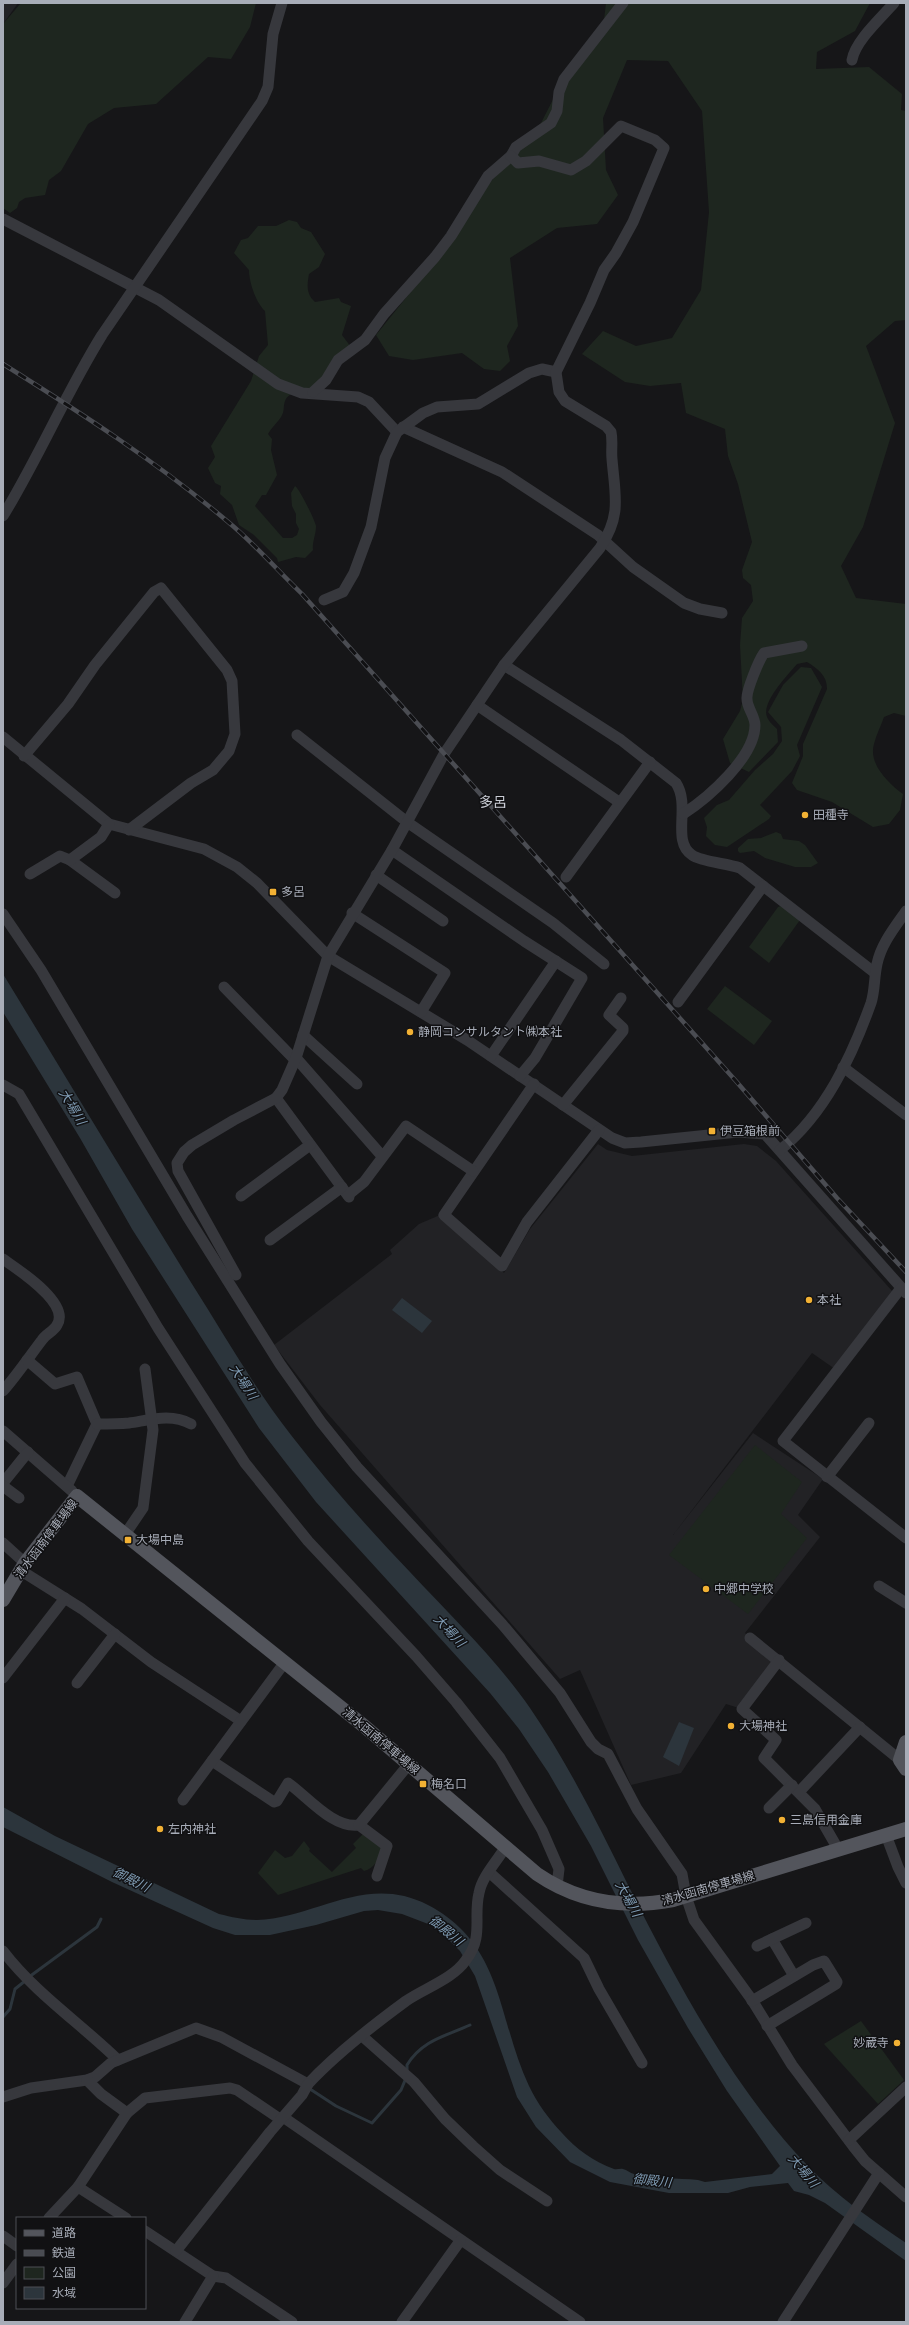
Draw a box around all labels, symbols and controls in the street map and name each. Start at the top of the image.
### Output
district label: 多呂 [479,794,507,811]
place label: 田種寺 [813,808,849,822]
marker: 田種寺 [800,810,810,820]
place label: 多呂 [281,885,305,899]
marker: 多呂 [268,887,278,897]
place label: 静岡コンサルタント㈱本社 [418,1025,562,1039]
marker: 静岡コンサルタント㈱本社 [405,1027,415,1037]
water label: 大場川 [55,1086,90,1130]
place label: 伊豆箱根前 [720,1124,780,1138]
marker: 伊豆箱根前 [707,1126,717,1136]
place label: 本社 [817,1293,841,1307]
marker: 本社 [804,1295,814,1305]
water label: 大場川 [226,1361,261,1404]
street label: 清水函南停車場線 [12,1496,80,1582]
place label: 大場中島 [136,1533,184,1547]
marker: 大場中島 [123,1535,133,1545]
place label: 中郷中学校 [714,1582,774,1596]
marker: 中郷中学校 [701,1584,711,1594]
water label: 大場川 [430,1611,470,1652]
street label: 清水函南停車場線 [340,1705,422,1777]
place label: 大場神社 [739,1719,787,1733]
marker: 大場神社 [726,1721,736,1731]
place label: 梅名口 [431,1777,467,1791]
marker: 梅名口 [418,1779,428,1789]
place label: 三島信用金庫 [790,1813,862,1827]
marker: 三島信用金庫 [777,1815,787,1825]
place label: 左内神社 [168,1822,216,1836]
marker: 左内神社 [155,1824,165,1834]
water label: 御殿川 [110,1864,154,1897]
street label: 清水函南停車場線 [660,1868,756,1908]
water label: 大場川 [612,1878,645,1922]
water label: 御殿川 [426,1913,468,1951]
place label: 妙蔵寺 [853,2036,889,2050]
marker: 妙蔵寺 [892,2038,902,2048]
water label: 大場川 [784,2151,823,2193]
water label: 御殿川 [632,2171,674,2191]
legend [16,2217,146,2309]
text: 道路 [52,2226,76,2240]
text: 鉄道 [52,2246,76,2260]
text: 公園 [52,2266,76,2280]
text: 水域 [52,2286,76,2300]

